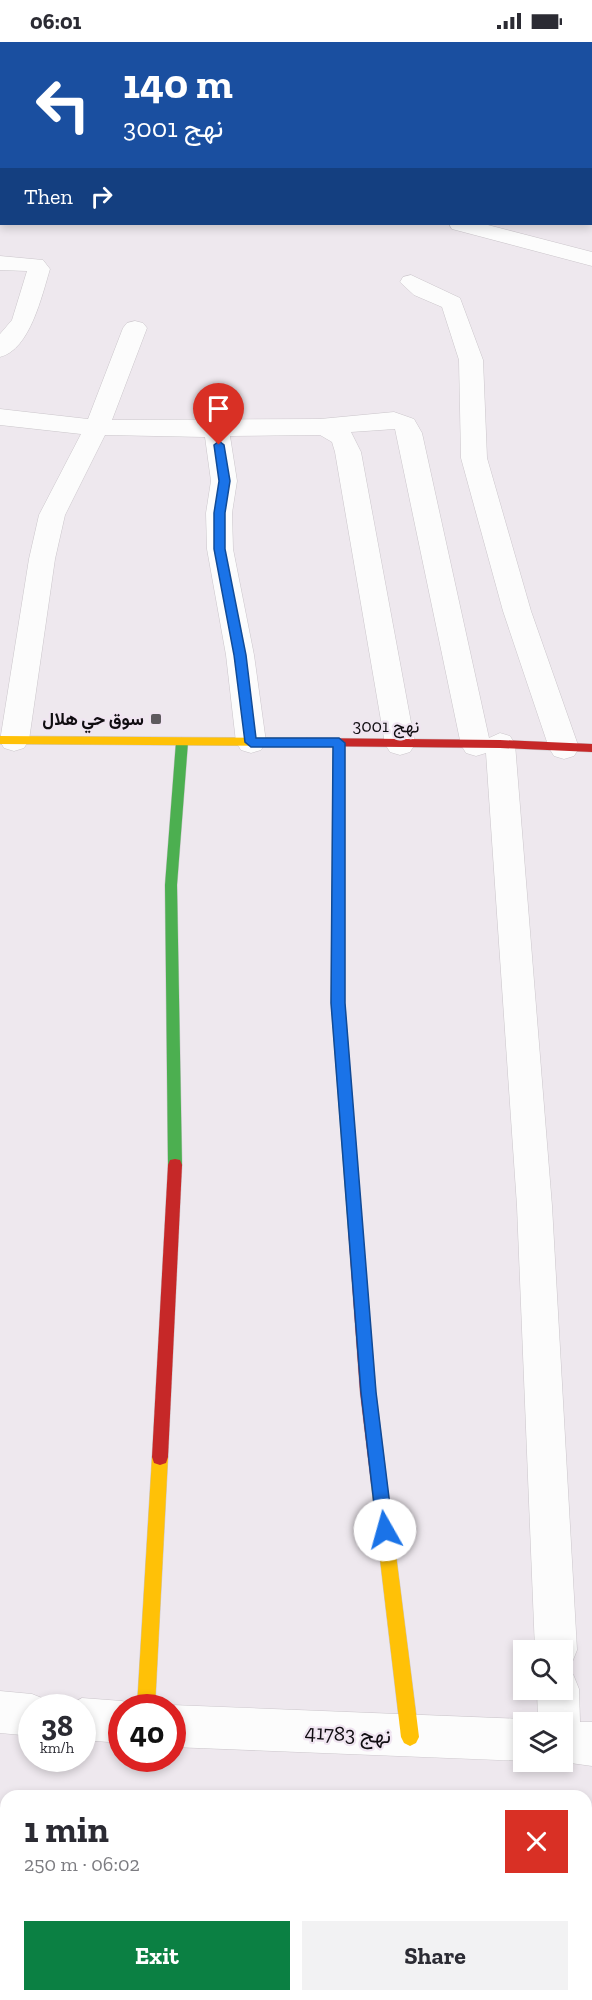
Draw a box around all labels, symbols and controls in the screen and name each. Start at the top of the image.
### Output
text: 06:01 [30,8,81,35]
text: 140 m [123,58,233,109]
icon: left [24,66,102,144]
text: نهج 3001 [123,112,224,144]
icon: right [85,180,118,213]
text: Then [24,183,73,210]
pin [193,383,244,445]
icon: arrive [202,392,235,425]
place label: سوق حي هلال [42,708,144,734]
marker: سوق حي هلال [149,712,163,726]
street label: نهج 3001 [352,714,420,739]
position arrow [353,1498,417,1562]
map controls [513,1640,573,1772]
button: search [513,1640,573,1700]
speed limit sign: 40 [108,1694,186,1772]
text: 38 [41,1708,73,1744]
button: layers [513,1712,573,1772]
street label: نهج 41783 [304,1719,392,1750]
text: km/h [40,1739,74,1757]
text: 1 min [24,1808,109,1851]
button: close [505,1810,568,1873]
text: 250 m · 06:02 [24,1852,140,1876]
button: Exit [24,1921,290,1990]
button: Share [302,1921,568,1990]

